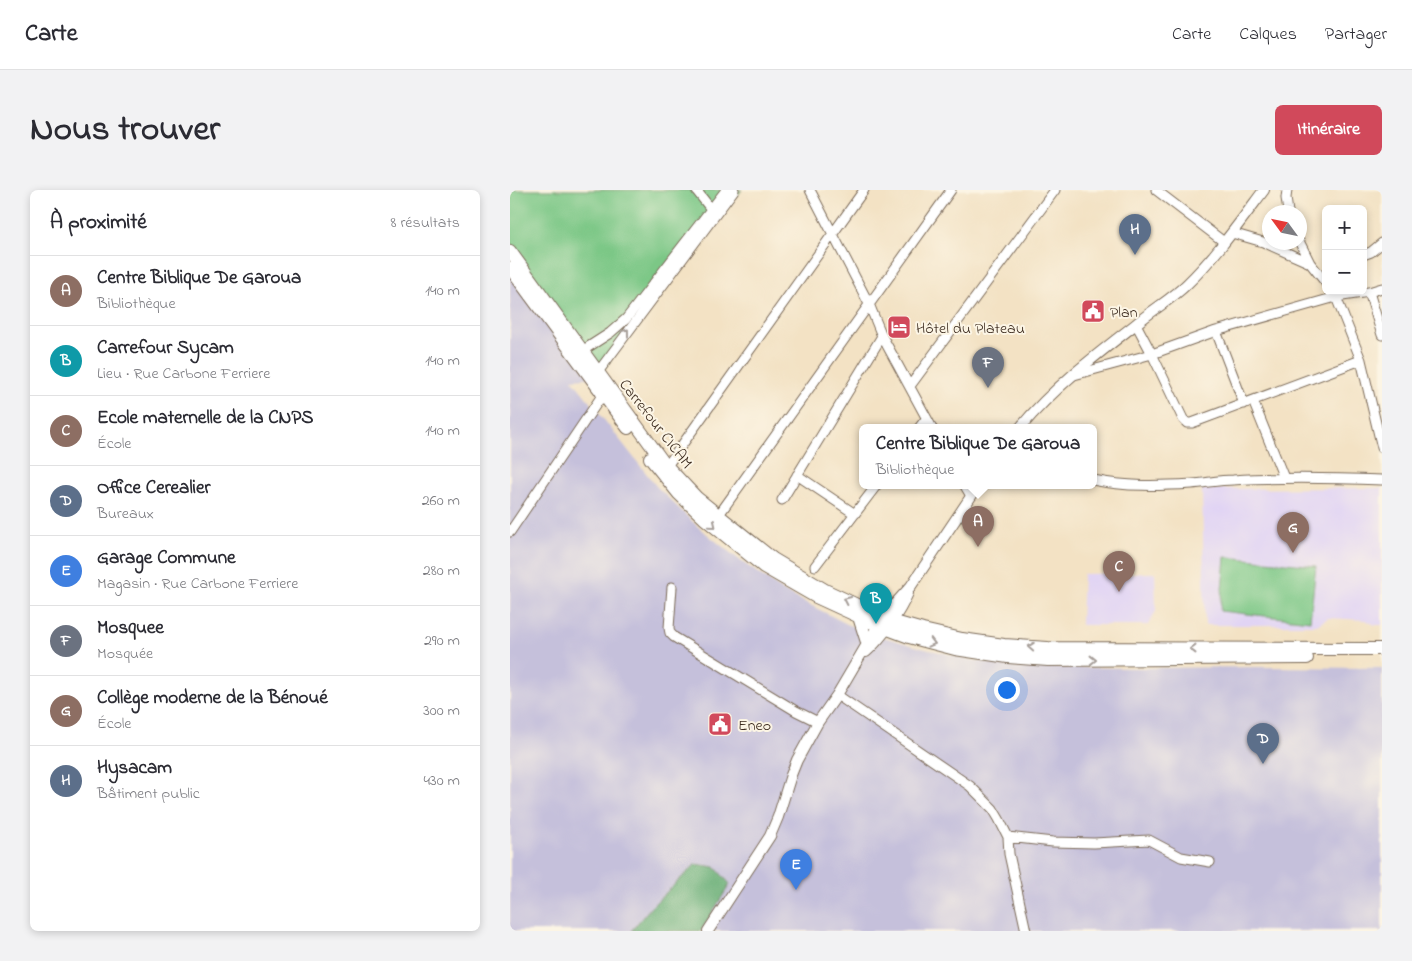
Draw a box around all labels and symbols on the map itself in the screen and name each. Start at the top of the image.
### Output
north arrow [1262,205,1307,250]
pin: H [1119,214,1151,255]
public building icon: Plan [1080,298,1106,324]
place label: Plan [1110,301,1138,325]
hotel icon: Hôtel du Plateau [886,314,912,340]
place label: Hôtel du Plateau [916,317,1025,341]
one-way arrow [621,329,629,338]
pin: F [972,347,1004,388]
street label: Carrefour CICAM [613,374,698,474]
pin: A [962,506,994,547]
pin: G [1277,512,1309,553]
one-way arrow [707,520,716,528]
pin: C [1103,551,1135,592]
pin: B [860,583,892,624]
one-way arrow [843,596,852,606]
one-way arrow [928,637,937,648]
one-way arrow [1027,641,1035,652]
one-way arrow [1189,644,1197,654]
one-way arrow [1090,655,1098,665]
your location [994,677,1020,703]
public building icon: Eneo [707,711,733,737]
place label: Eneo [738,714,771,738]
pin: D [1247,723,1279,764]
pin: E [780,849,812,890]

